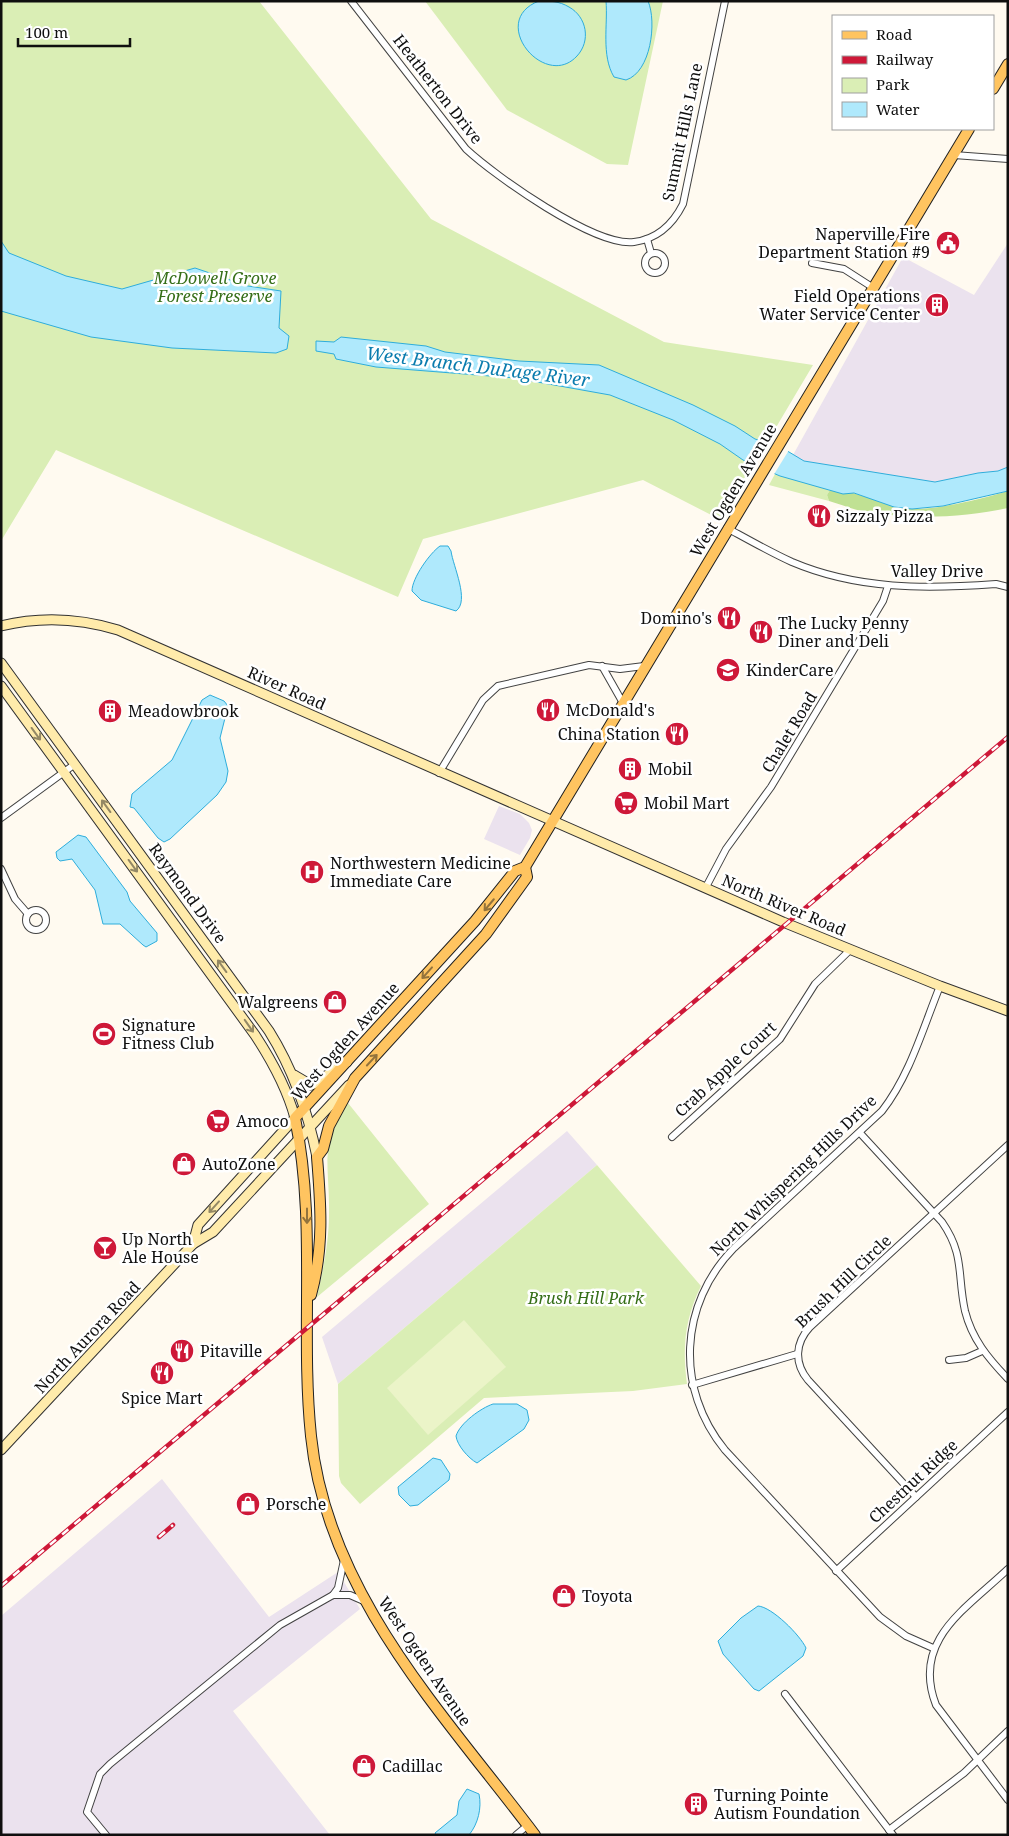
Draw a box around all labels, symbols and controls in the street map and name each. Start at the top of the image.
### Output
scale bar [18,15,130,47]
legend [832,15,994,130]
text: 100 m [25,22,68,42]
text: Road [876,24,912,44]
street label: Heatherton Drive [388,30,488,148]
text: Railway [876,49,934,69]
street label: Summit Hills Lane [657,61,707,203]
text: Park [876,74,910,94]
text: Water [876,99,919,119]
place label: Naperville Fire Department Station #9 [758,223,930,263]
public building icon: Naperville Fire Department Station #9 [935,230,961,256]
park label: McDowell Grove Forest Preserve [153,267,276,307]
place label: Field Operations Water Service Center [759,285,920,325]
building icon: Field Operations Water Service Center [924,292,950,318]
water label: West Branch DuPage River [365,340,592,392]
street label: West Ogden Avenue [684,419,782,561]
restaurant icon: Sizzaly Pizza [806,503,832,529]
place label: Sizzaly Pizza [836,505,934,527]
street label: Valley Drive [891,560,983,582]
restaurant icon: Domino's [716,605,742,631]
place label: Domino's [641,607,712,629]
place label: The Lucky Penny Diner and Deli [778,612,910,652]
restaurant icon: The Lucky Penny Diner and Deli [748,619,774,645]
school or university icon: KinderCare [715,657,741,683]
place label: KinderCare [746,659,834,681]
street label: River Road [244,661,330,715]
street label: Chalet Road [756,687,822,777]
restaurant icon: McDonald's [535,697,561,723]
building icon: Meadowbrook [97,698,123,724]
place label: McDonald's [566,699,655,721]
place label: Meadowbrook [128,700,239,722]
restaurant icon: China Station [664,721,690,747]
place label: China Station [558,723,660,745]
one-way arrow [31,727,41,741]
building icon: Mobil [617,756,643,782]
place label: Mobil [648,758,692,780]
supermarket icon: Mobil Mart [613,790,639,816]
place label: Mobil Mart [644,792,730,814]
one-way arrow [101,799,111,813]
street label: Raymond Drive [144,838,232,948]
place label: Northwestern Medicine Immediate Care [330,852,511,892]
one-way arrow [128,859,138,873]
hospital icon: Northwestern Medicine Immediate Care [299,859,325,885]
street label: North River Road [719,869,850,941]
one-way arrow [483,899,495,912]
one-way arrow [217,959,227,973]
one-way arrow [421,967,433,980]
street label: West Ogden Avenue [286,977,404,1105]
shop icon: Walgreens [322,989,348,1015]
place label: Walgreens [238,991,318,1013]
place label: Signature Fitness Club [122,1014,214,1054]
street label: Crab Apple Court [670,1016,781,1122]
one-way arrow [244,1019,254,1033]
sports icon: Signature Fitness Club [91,1021,117,1047]
one-way arrow [366,1054,378,1067]
street label: North Whispering Hills Drive [705,1089,881,1261]
supermarket icon: Amoco [205,1108,231,1134]
place label: Amoco [236,1110,289,1132]
shop icon: AutoZone [171,1151,197,1177]
place label: AutoZone [202,1153,276,1175]
one-way arrow [208,1201,220,1214]
one-way arrow [302,1208,312,1224]
place label: Up North Ale House [122,1228,199,1268]
street label: Brush Hill Circle [790,1230,896,1332]
bar icon: Up North Ale House [92,1235,118,1261]
street label: North Aurora Road [29,1276,145,1398]
park label: Brush Hill Park [527,1287,645,1309]
restaurant icon: Pitaville [169,1338,195,1364]
place label: Pitaville [200,1340,262,1362]
restaurant icon: Spice Mart [149,1360,175,1386]
place label: Spice Mart [121,1387,203,1409]
street label: Chestnut Ridge [864,1434,962,1528]
shop icon: Porsche [235,1491,261,1517]
place label: Porsche [266,1493,326,1515]
shop icon: Toyota [551,1583,577,1609]
place label: Toyota [582,1585,633,1607]
street label: West Ogden Avenue [373,1592,477,1730]
shop icon: Cadillac [351,1753,377,1779]
place label: Cadillac [382,1755,443,1777]
place label: Turning Pointe Autism Foundation [714,1784,860,1824]
building icon: Turning Pointe Autism Foundation [683,1791,709,1817]

